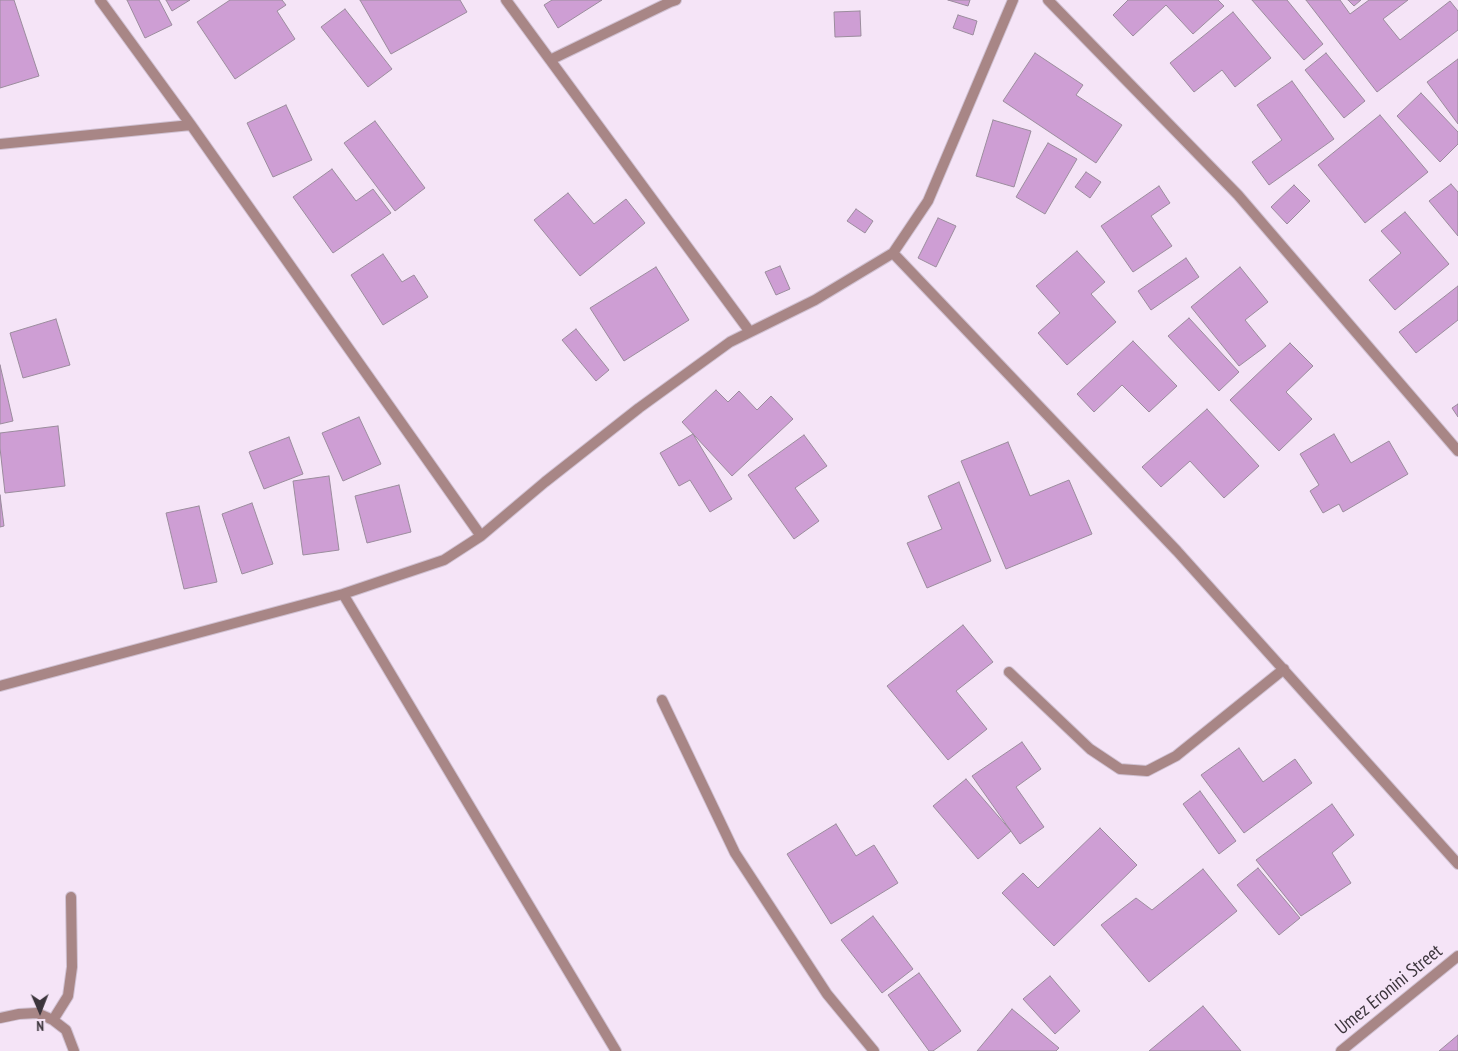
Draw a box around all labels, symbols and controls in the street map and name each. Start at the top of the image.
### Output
street label: Umez Eronini Street [1331,940,1447,1040]
north arrow [15,986,65,1036]
text: N [36,1017,44,1035]

